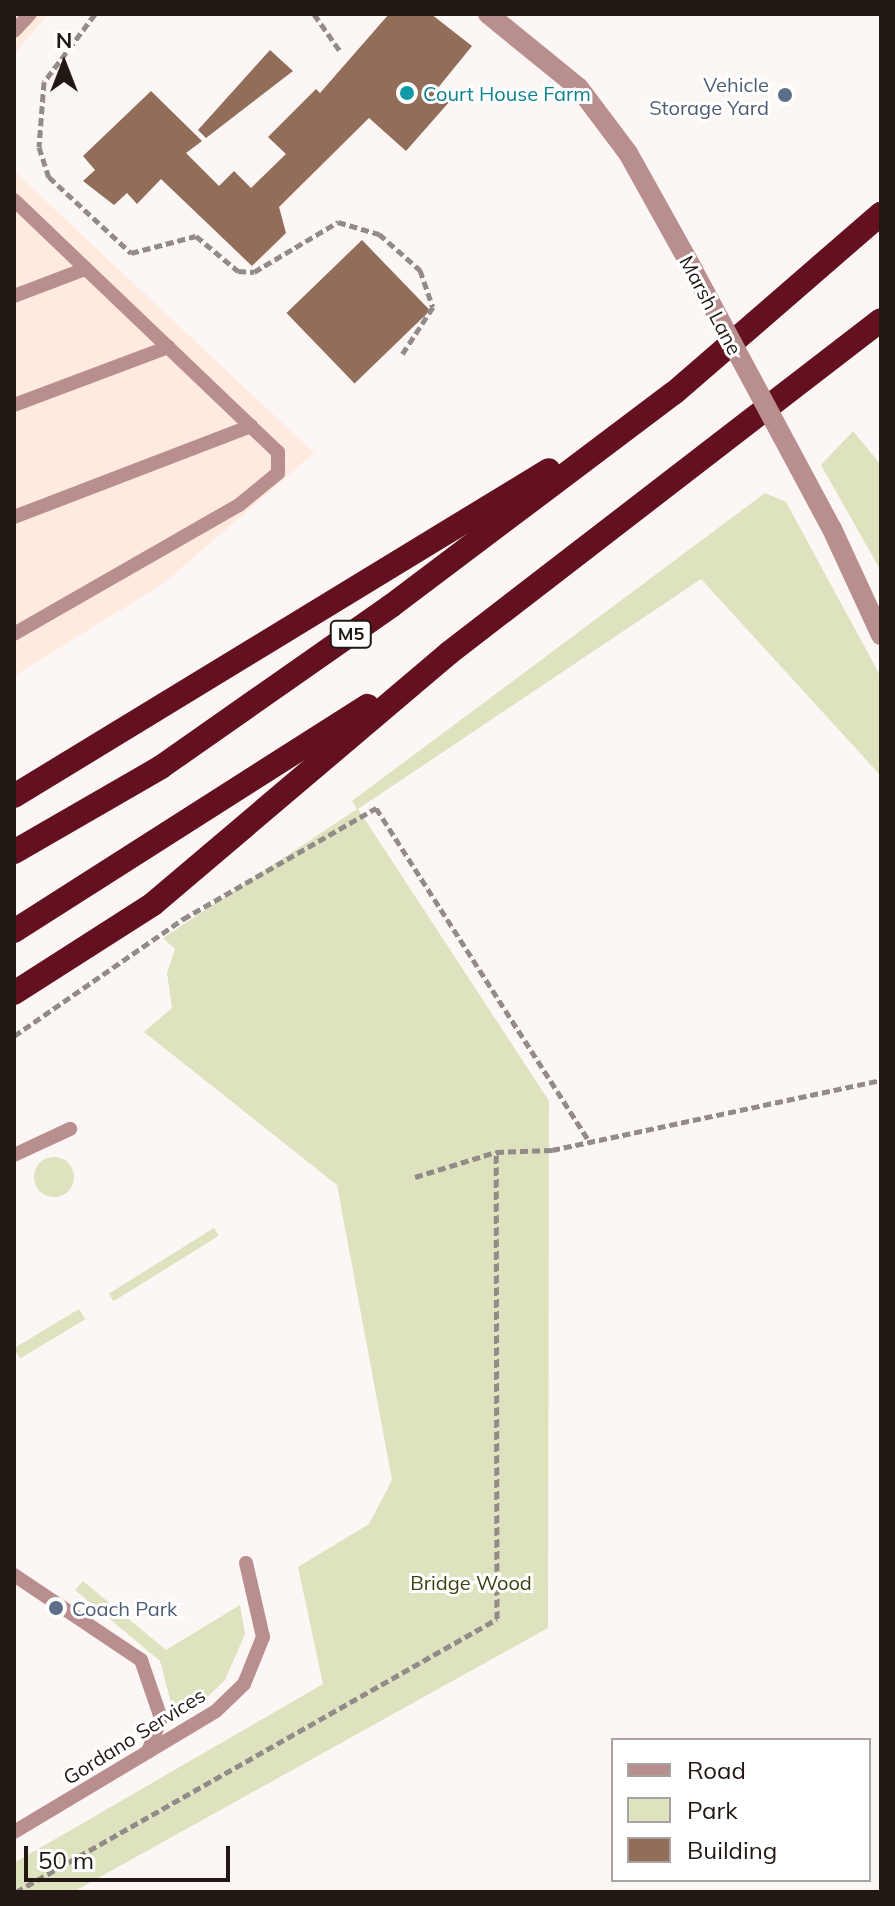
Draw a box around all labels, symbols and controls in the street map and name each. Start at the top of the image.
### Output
north arrow [24,24,104,104]
text: N [56,26,72,54]
place label: Vehicle Storage Yard [649,72,769,119]
place label: Court House Farm [423,81,591,105]
marker: Court House Farm [398,84,416,102]
marker: Vehicle Storage Yard [776,86,794,104]
street label: Marsh Lane [675,251,747,359]
road number: M5 [329,620,373,648]
park label: Bridge Wood [410,1570,532,1594]
place label: Coach Park [72,1596,177,1620]
marker: Coach Park [47,1599,65,1617]
street label: Gordano Services [59,1683,209,1789]
legend [611,1738,871,1882]
text: Road [687,1755,746,1785]
text: Park [687,1795,738,1825]
scale bar [28,1830,234,1880]
text: Building [687,1835,777,1865]
text: 50 m [38,1845,94,1875]

